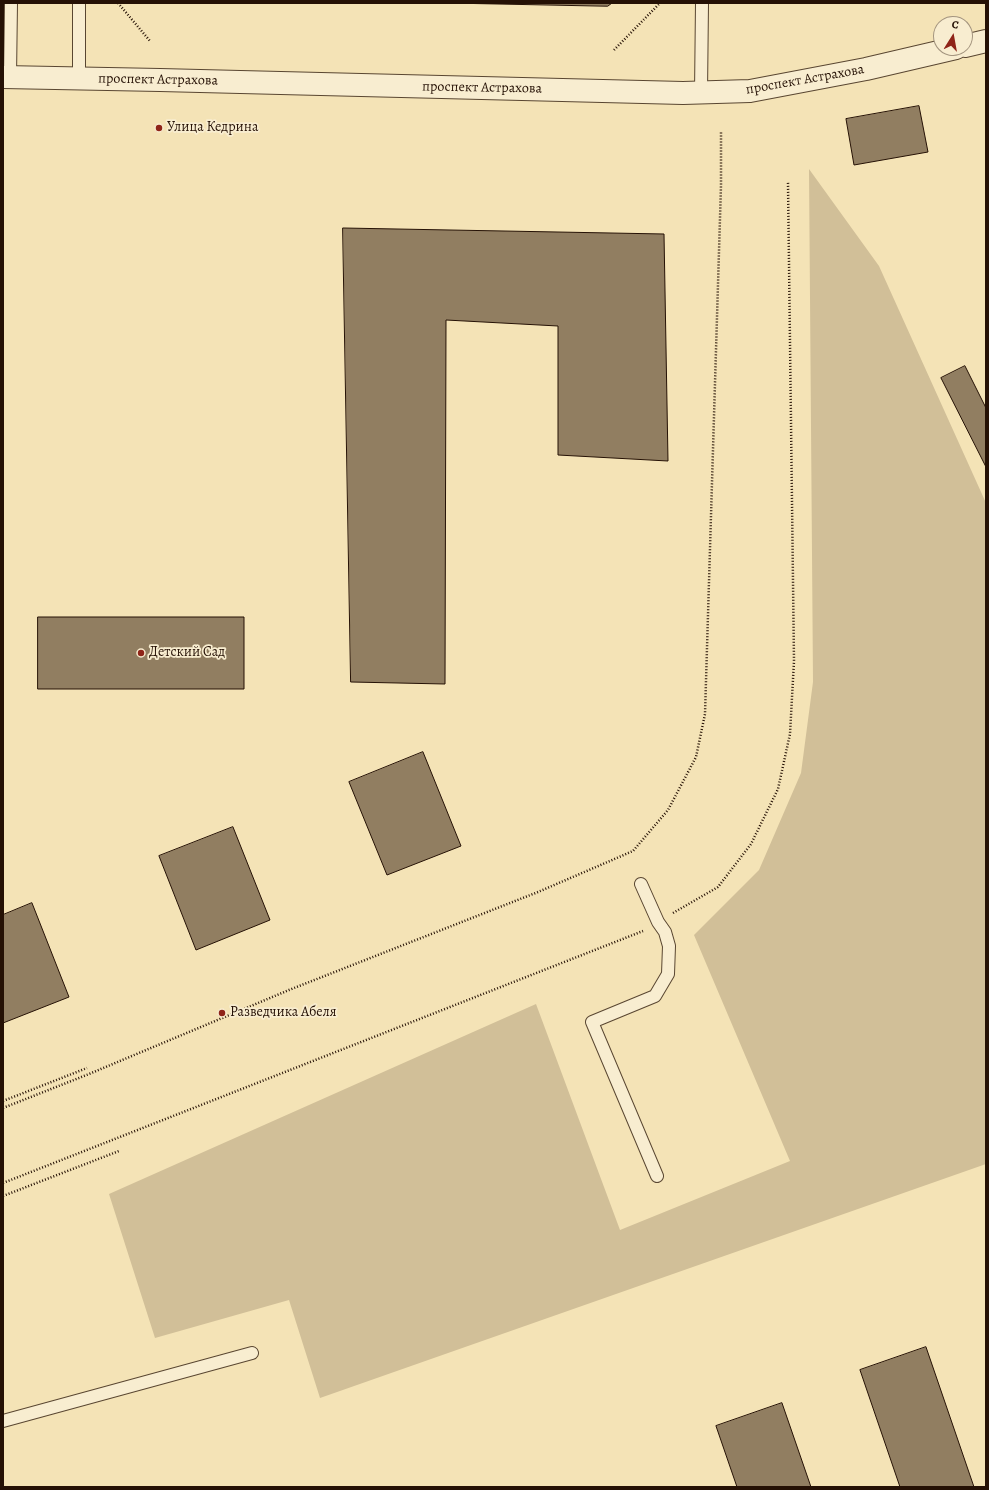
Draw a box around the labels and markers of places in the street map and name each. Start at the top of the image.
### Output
place label: Улица Кедрина [167,120,258,136]
marker: Улица Кедрина [154,123,164,133]
place label: Детский Сад [149,645,225,661]
marker: Детский Сад [136,648,146,658]
place label: Разведчика Абеля [230,1005,336,1021]
marker: Разведчика Абеля [217,1008,227,1018]

